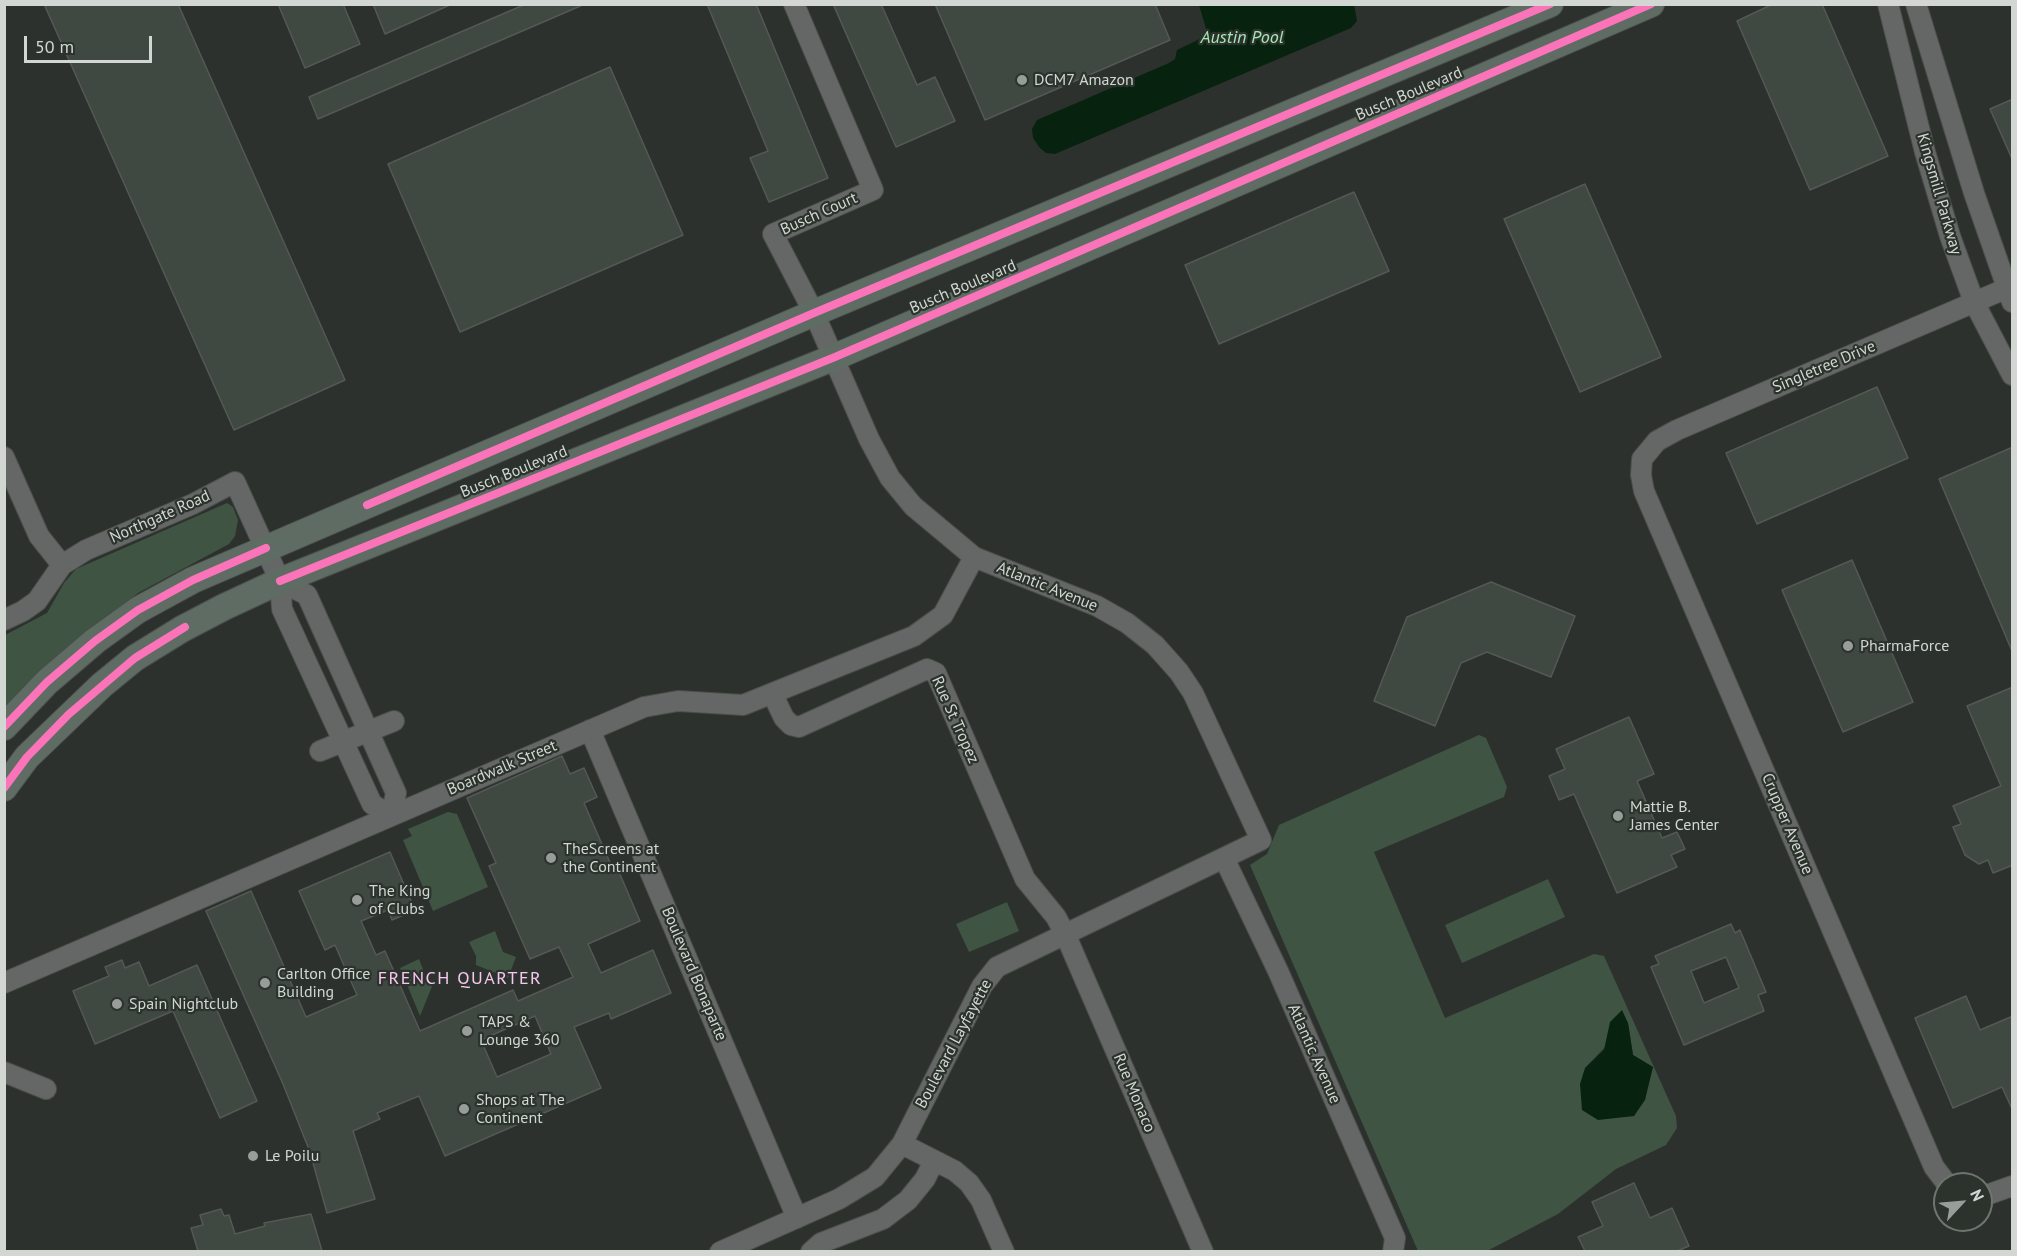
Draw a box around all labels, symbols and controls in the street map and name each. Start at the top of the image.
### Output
scale bar [27,24,154,62]
water label: Austin Pool [1200,27,1284,49]
text: 50 m [35,35,74,58]
street label: Busch Boulevard [1353,63,1465,125]
place label: DCM7 Amazon [1034,70,1134,90]
marker: DCM7 Amazon [1015,73,1029,87]
street label: Kingsmill Parkway [1912,131,1966,257]
street label: Busch Court [778,189,860,239]
street label: Busch Boulevard [907,256,1019,318]
street label: Singletree Drive [1770,337,1878,397]
street label: Busch Boulevard [458,442,570,502]
street label: Northgate Road [107,486,213,548]
street label: Atlantic Avenue [994,558,1100,616]
place label: PharmaForce [1860,636,1949,656]
marker: PharmaForce [1841,639,1855,653]
street label: Rue St Tropez [927,673,983,767]
street label: Boardwalk Street [444,736,560,800]
street label: Crupper Avenue [1757,771,1817,877]
place label: Mattie B. James Center [1630,797,1719,835]
marker: Mattie B. James Center [1611,809,1625,823]
place label: TheScreens at the Continent [563,839,659,877]
marker: TheScreens at the Continent [544,851,558,865]
place label: The King of Clubs [369,881,430,919]
marker: The King of Clubs [350,893,364,907]
street label: Boulevard Bonaparte [657,904,731,1044]
place label: Carlton Office Building [277,964,370,1002]
district label: FRENCH QUARTER [378,968,542,990]
marker: Carlton Office Building [258,976,272,990]
street label: Boulevard Layfayette [912,976,996,1112]
place label: Spain Nightclub [129,994,238,1014]
marker: Spain Nightclub [110,997,124,1011]
street label: Atlantic Avenue [1283,1001,1345,1107]
place label: TAPS & Lounge 360 [479,1012,559,1050]
marker: TAPS & Lounge 360 [460,1024,474,1038]
street label: Rue Monaco [1109,1051,1159,1135]
place label: Shops at The Continent [476,1090,565,1128]
marker: Shops at The Continent [457,1102,471,1116]
place label: Le Poilu [265,1146,319,1166]
marker: Le Poilu [246,1149,260,1163]
north arrow [1933,1172,1993,1232]
text: N [1966,1186,1989,1204]

